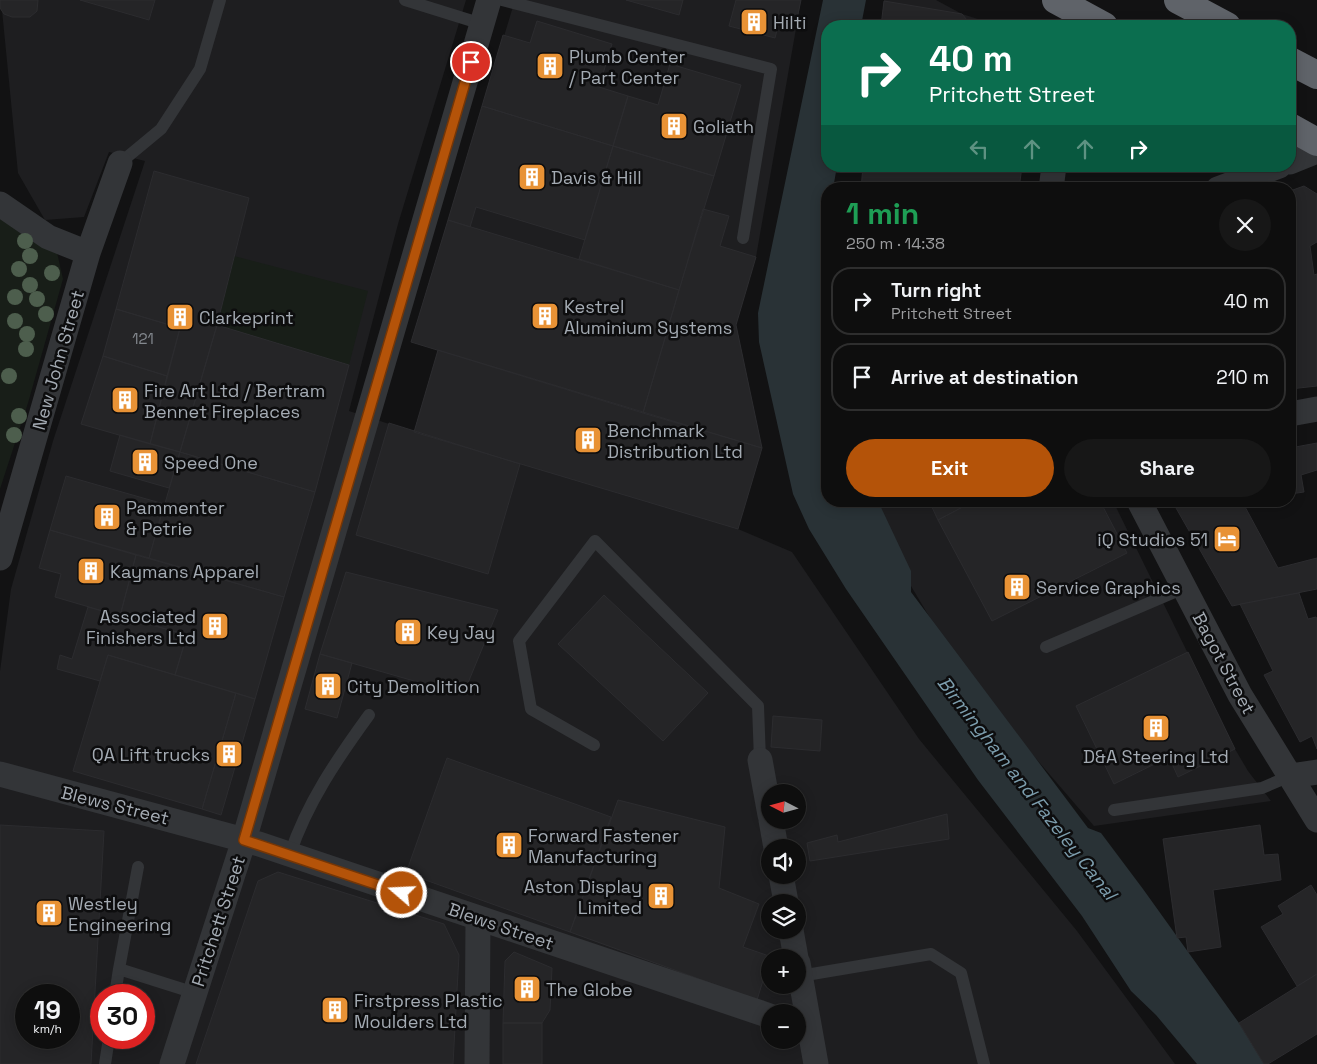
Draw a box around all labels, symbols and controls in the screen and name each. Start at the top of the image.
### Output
building icon: Hilti [739,7,769,37]
place label: Hilti [773,11,806,34]
text: 40 m [929,37,1013,81]
icon: right [846,40,911,105]
pin [450,41,492,83]
place label: Plumb Center / Part Center [569,45,686,89]
icon: arrive [457,48,485,76]
building icon: Plumb Center / Part Center [535,51,565,81]
text: Pritchett Street [929,80,1095,108]
building icon: Goliath [659,111,689,141]
place label: Goliath [693,115,754,138]
icon: left [965,135,993,163]
icon: ahead [1018,135,1046,163]
icon: ahead [1071,135,1099,163]
icon: right [1124,135,1152,163]
building icon: Davis & Hill [517,162,547,192]
place label: Davis & Hill [551,166,642,189]
text: 1 min [846,194,919,233]
button: close [1219,199,1271,251]
text: 250 m · 14:38 [846,233,945,254]
text: Turn right [891,278,981,303]
street label: New John Street [27,287,89,433]
icon: right [848,287,876,315]
text: 40 m [1224,289,1269,314]
place label: Kestrel Aluminium Systems [564,295,732,339]
building icon: Kestrel Aluminium Systems [530,301,560,331]
building icon: Clarkeprint [165,302,195,332]
text: Pritchett Street [891,303,1012,324]
place label: Clarkeprint [199,306,294,329]
house number: 121 [132,329,154,348]
icon: arrive [848,363,876,391]
text: Arrive at destination [891,365,1079,390]
text: 210 m [1216,365,1269,390]
place label: Fire Art Ltd / Bertram Bennet Fireplaces [144,379,325,423]
building icon: Fire Art Ltd / Bertram Bennet Fireplaces [110,385,140,415]
place label: Benchmark Distribution Ltd [607,419,743,463]
building icon: Benchmark Distribution Ltd [573,425,603,455]
button: Exit [846,439,1054,497]
button: Share [1064,439,1271,497]
building icon: Speed One [130,447,160,477]
place label: Speed One [164,451,258,474]
place label: Pammenter & Petrie [126,496,225,540]
building icon: Pammenter & Petrie [92,502,122,532]
hotel icon: iQ Studios 51 [1212,524,1242,554]
place label: iQ Studios 51 [1097,528,1208,551]
building icon: Kaymans Apparel [76,556,106,586]
place label: Kaymans Apparel [110,560,259,583]
building icon: Service Graphics [1002,572,1032,602]
place label: Service Graphics [1036,576,1181,599]
place label: Associated Finishers Ltd [86,605,196,649]
street label: Bagot Street [1187,608,1261,718]
building icon: Associated Finishers Ltd [200,611,230,641]
building icon: Key Jay [393,617,423,647]
place label: Key Jay [427,621,495,644]
building icon: City Demolition [313,671,343,701]
water label: Birmingham and Fazeley Canal [932,671,1124,907]
place label: City Demolition [347,675,480,698]
building icon: D&A Steering Ltd [1141,713,1171,743]
building icon: QA Lift trucks [214,739,244,769]
place label: QA Lift trucks [92,743,210,766]
place label: D&A Steering Ltd [1083,745,1229,768]
street label: Blews Street [59,781,171,829]
north arrow [761,784,806,829]
map controls [761,784,806,1049]
place label: Forward Fastener Manufacturing [528,824,679,868]
building icon: Forward Fastener Manufacturing [494,830,524,860]
button: sound [761,839,806,884]
street label: Pritchett Street [186,853,250,989]
position arrow [375,866,427,918]
place label: Aston Display Limited [524,875,642,919]
building icon: Aston Display Limited [646,881,676,911]
place label: Westley Engineering [68,892,171,936]
button: layers [761,894,806,939]
street label: Blews Street [445,897,557,955]
building icon: Westley Engineering [34,898,64,928]
button: + [761,949,806,994]
building icon: The Globe [512,974,542,1004]
place label: The Globe [546,978,633,1001]
speed limit sign: 30 [90,984,155,1049]
place label: Firstpress Plastic Moulders Ltd [354,989,503,1033]
text: 19 [34,994,61,1026]
building icon: Firstpress Plastic Moulders Ltd [320,995,350,1025]
button: − [761,1004,806,1049]
text: km/h [33,1021,62,1037]

